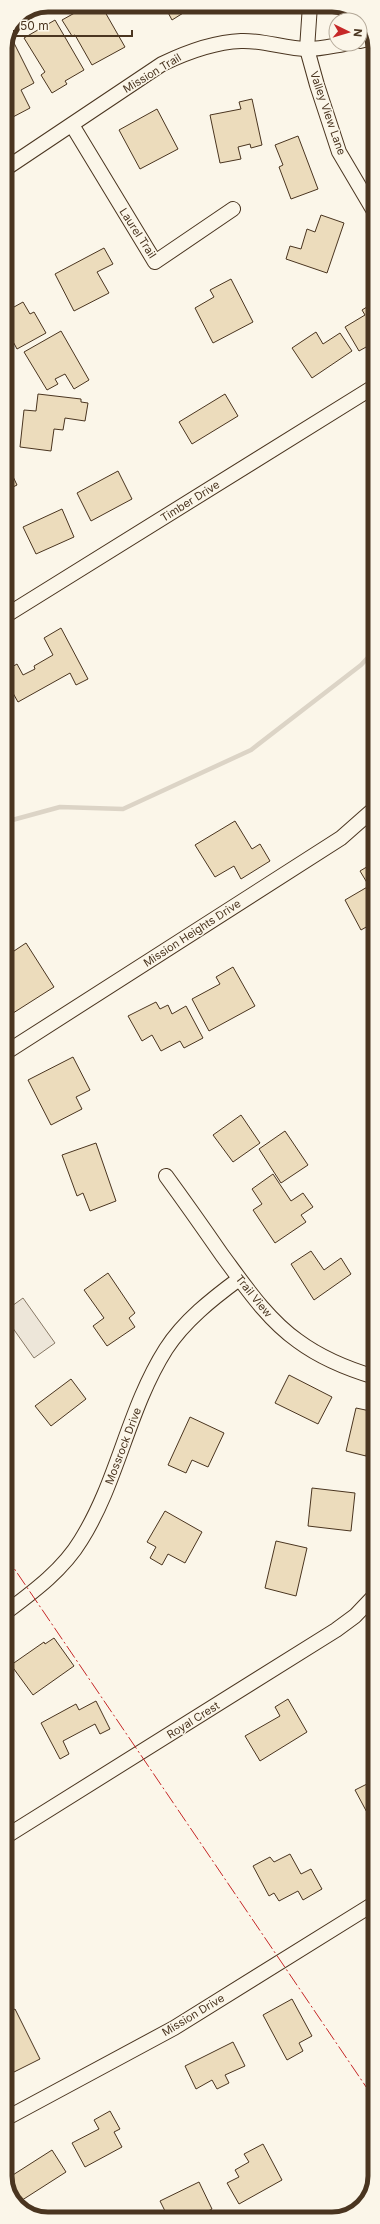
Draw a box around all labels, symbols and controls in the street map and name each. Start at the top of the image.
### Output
scale bar [14,12,132,38]
north arrow [328,12,368,52]
text: 50 m [20,18,49,33]
text: N [351,28,365,38]
street label: Mission Trail [120,50,184,96]
street label: Valley View Lane [307,69,349,157]
street label: Laurel Trail [117,205,159,261]
street label: Timber Drive [158,477,222,525]
street label: Mission Heights Drive [141,896,243,970]
street label: Trail View [233,1272,275,1320]
street label: Mossrock Drive [102,1405,144,1487]
street label: Royal Crest [164,1698,222,1742]
street label: Mission Drive [159,1991,227,2039]

